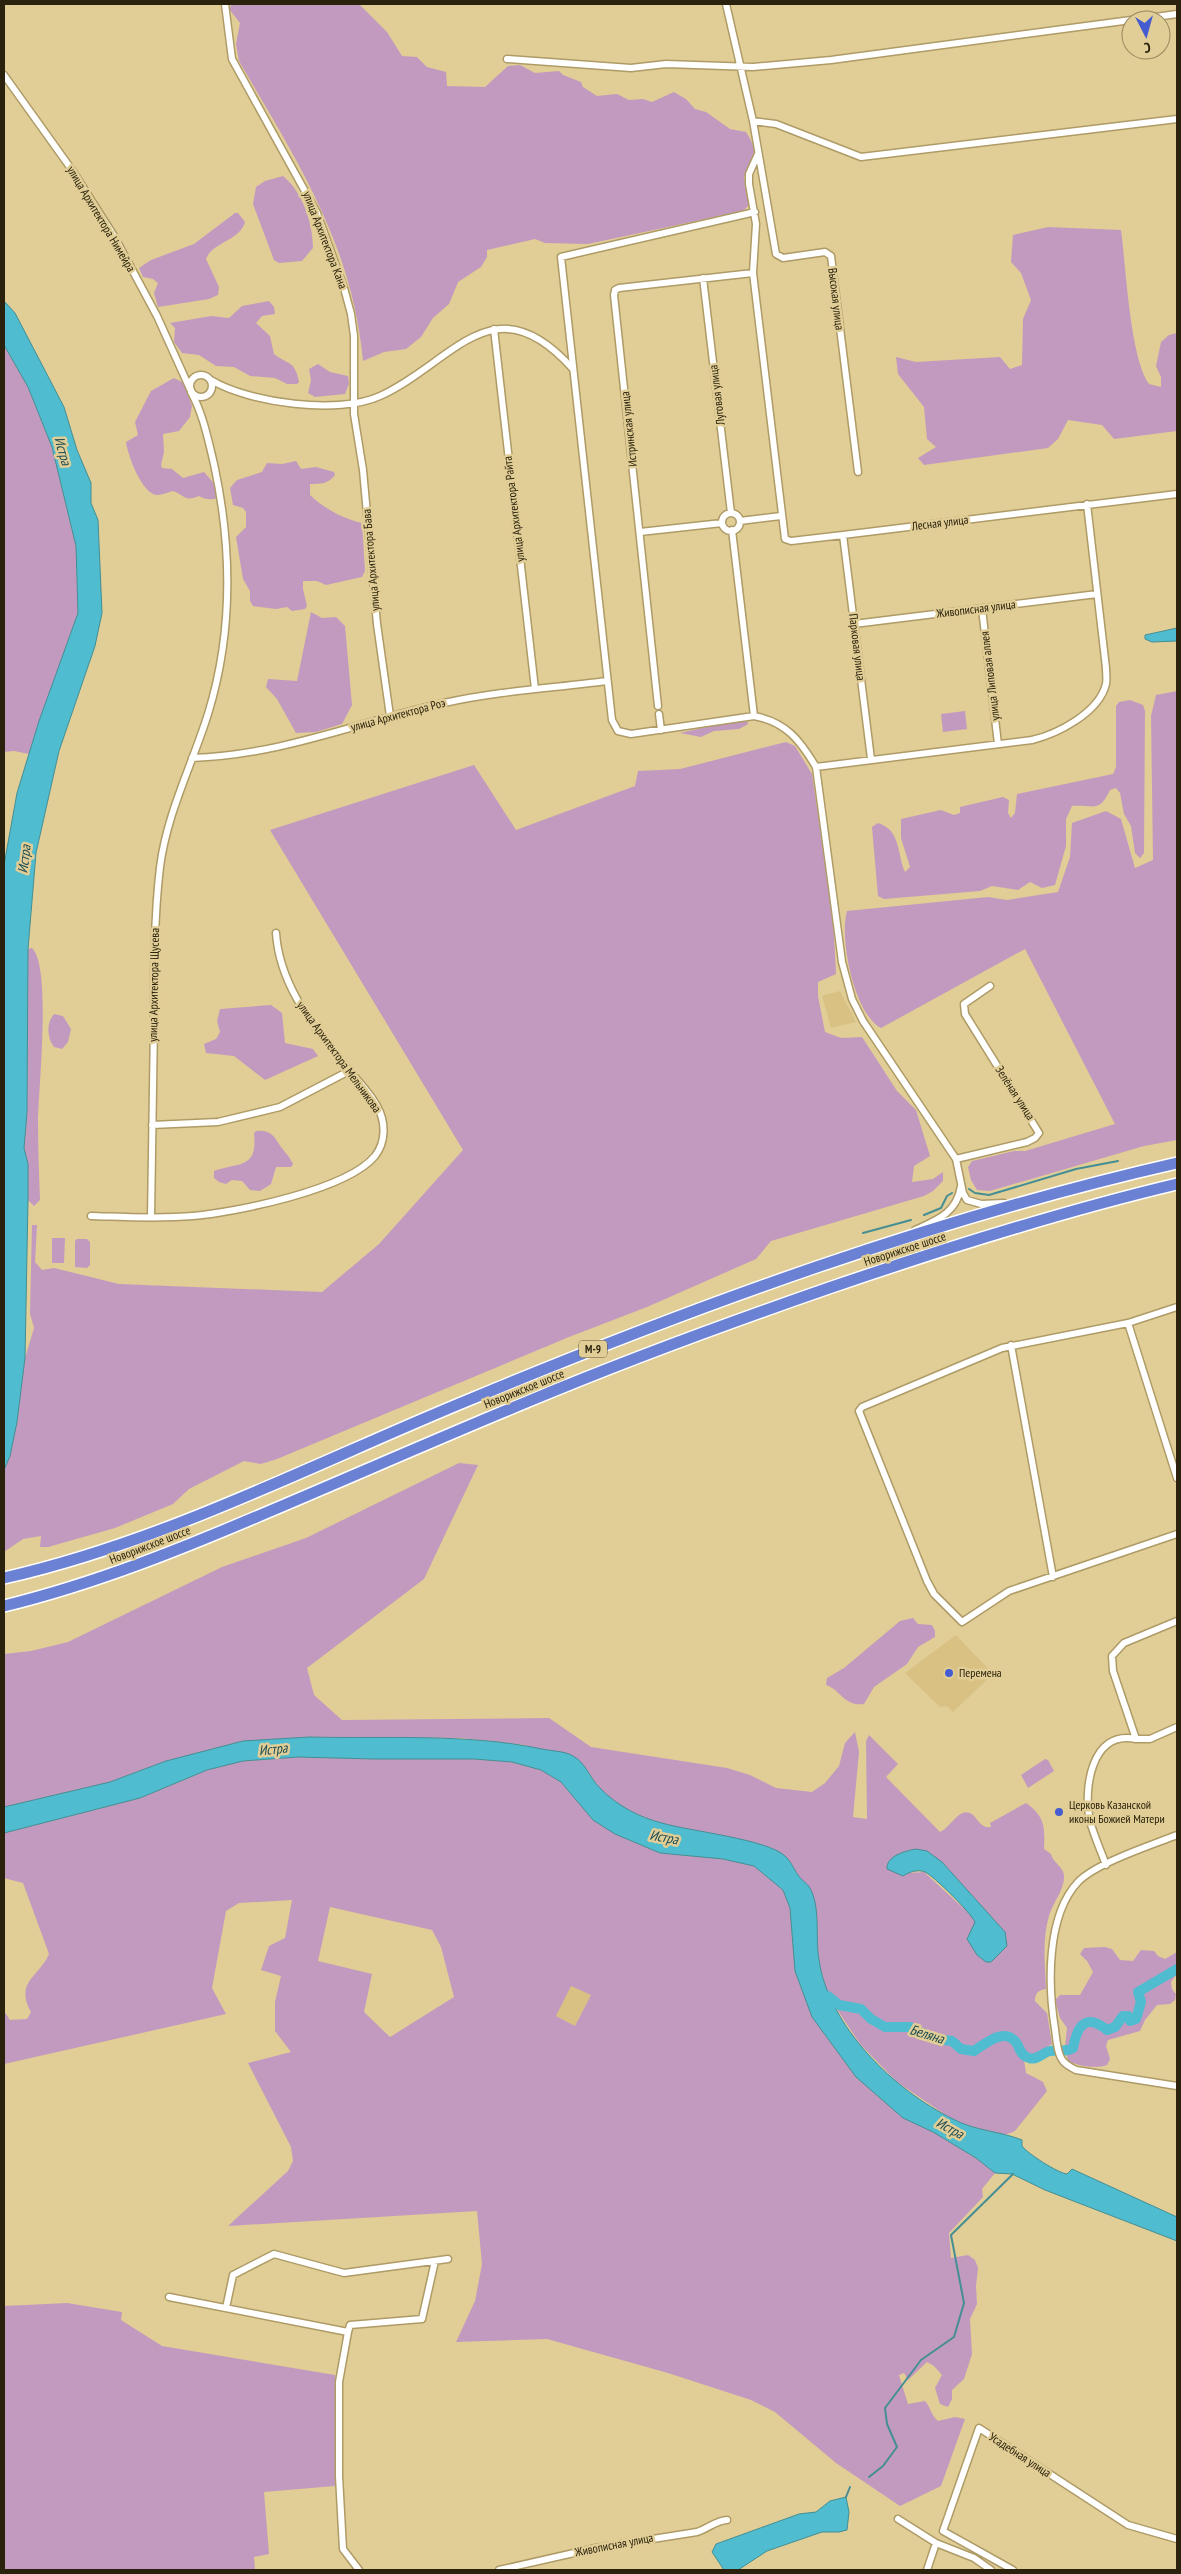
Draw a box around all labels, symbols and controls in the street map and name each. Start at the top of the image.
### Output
north arrow [1121,10,1171,60]
text: С [1143,39,1151,57]
street label: улица Архитектора Нимейра [64,163,139,275]
street label: улица Архитектора Кана [300,189,351,291]
street label: Высокая улица [825,267,848,331]
street label: Луговая улица [705,364,728,427]
street label: Истринская улица [617,390,640,467]
water label: Истра [50,435,76,469]
street label: улица Архитектора Райта [500,455,527,563]
street label: улица Архитектора Бава [359,508,382,612]
street label: Лесная улица [910,512,969,534]
street label: Живописная улица [935,596,1017,621]
street label: Парковая улица [846,613,869,682]
street label: улица Липовая аллея [977,630,1002,722]
street label: улица Архитектора Роэ [349,695,447,734]
water label: Истра [13,842,35,874]
street label: улица Архитектора Щусева [145,928,162,1042]
street label: улица Архитектора Мельникова [294,998,385,1116]
street label: Зелёная улица [992,1063,1039,1123]
street label: Новорижское шоссе [862,1228,948,1269]
road number: М-9 [579,1340,607,1358]
street label: Новорижское шоссе [481,1366,566,1411]
street label: Новорижское шоссе [107,1522,192,1567]
place label: Перемена [959,1665,1002,1680]
marker: Перемена [943,1667,955,1679]
water label: Истра [258,1738,290,1759]
place label: Церковь Казанской иконы Божией Матери [1069,1797,1165,1826]
marker: Церковь Казанской иконы Божией Матери [1053,1806,1065,1818]
water label: Истра [648,1826,681,1849]
water label: Беляна [908,2020,947,2048]
water label: Истра [933,2113,968,2143]
street label: Усадебная улица [986,2429,1054,2480]
street label: Живописная улица [572,2530,655,2560]

